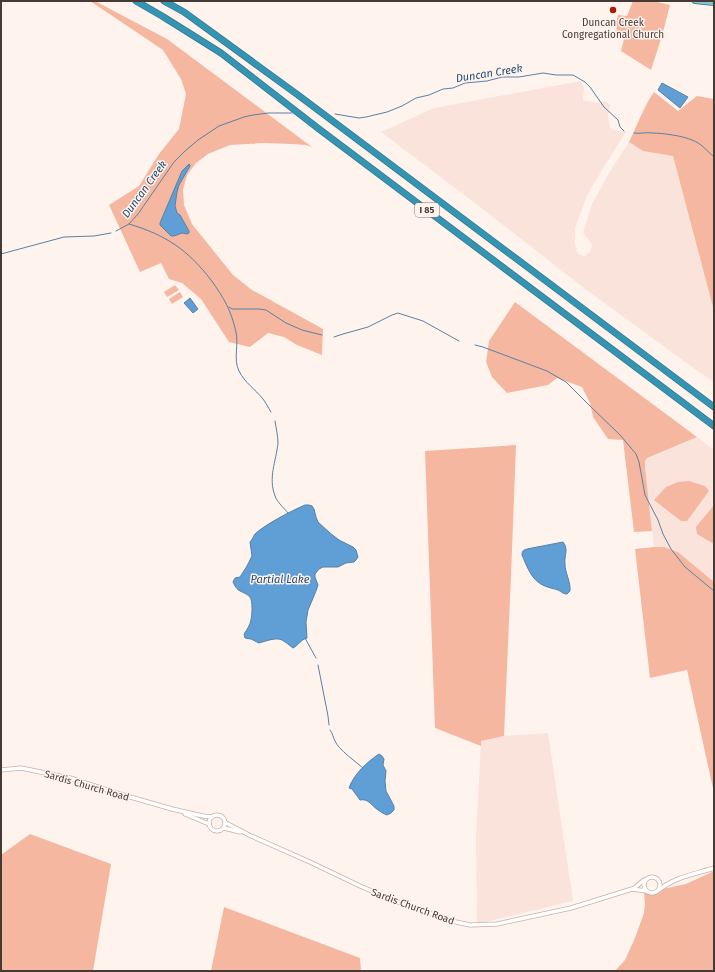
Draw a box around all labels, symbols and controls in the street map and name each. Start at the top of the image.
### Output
marker: Duncan Creek Congregational Church [608,5,618,15]
place label: Duncan Creek Congregational Church [562,17,664,41]
water label: Duncan Creek [455,62,523,85]
water label: Duncan Creek [119,158,169,220]
road number: I 85 [415,203,439,217]
water label: Partial Lake [251,573,310,586]
street label: Sardis Church Road [43,768,131,804]
street label: Sardis Church Road [369,886,456,928]

